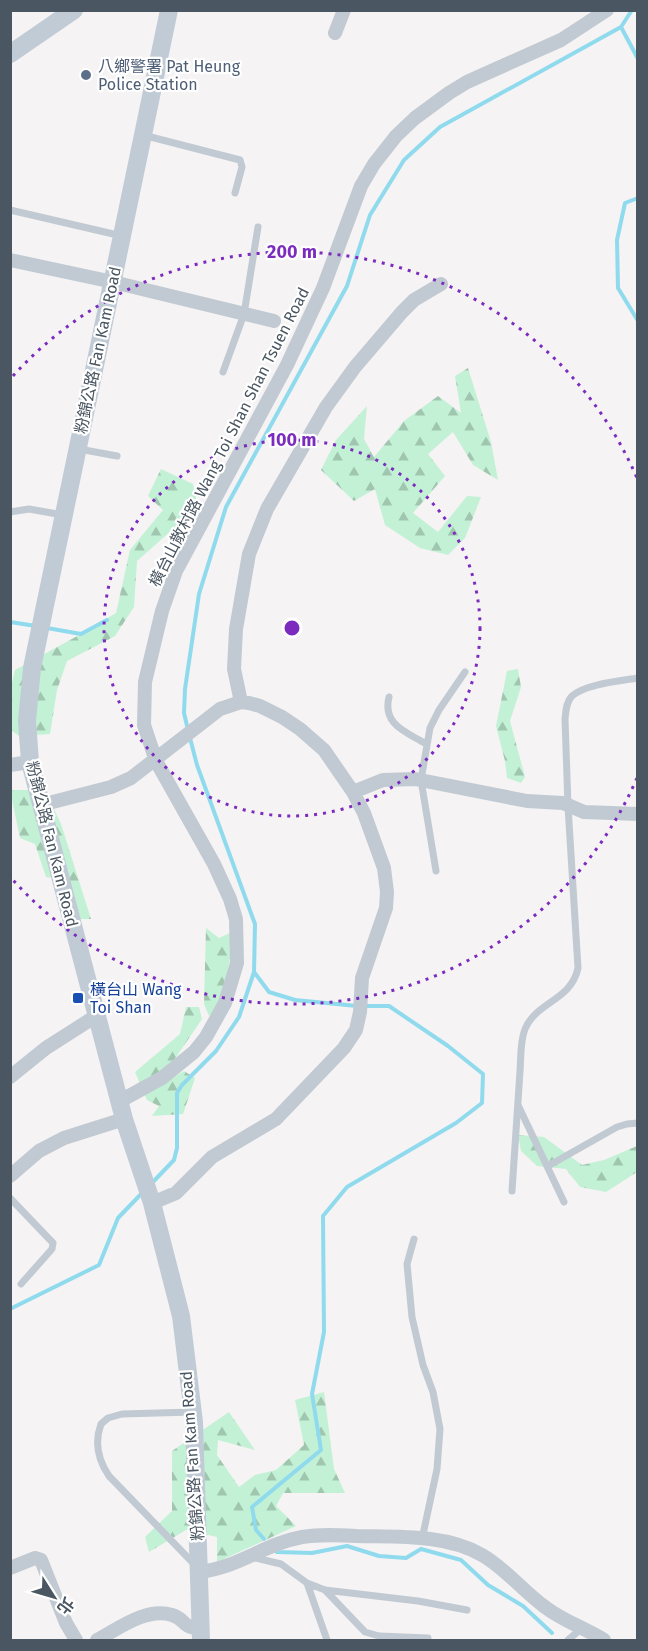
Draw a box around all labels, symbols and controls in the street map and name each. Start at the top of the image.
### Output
place label: 八鄉警署 Pat Heung Police Station [98,57,241,94]
marker: 八鄉警署 Pat Heung Police Station [79,68,93,82]
text: 200 m [267,241,317,263]
street label: 粉錦公路 Fan Kam Road [71,265,125,435]
street label: 橫台山散村路 Wang Toi Shan Shan Tsuen Road [145,284,313,590]
text: 100 m [268,429,316,451]
centre of rings [282,618,302,638]
street label: 粉錦公路 Fan Kam Road [22,759,82,929]
place label: 橫台山 Wang Toi Shan [90,980,182,1017]
marker: 橫台山 Wang Toi Shan [71,991,85,1005]
street label: 粉錦公路 Fan Kam Road [177,1370,207,1542]
north arrow [24,1567,84,1627]
text: 北 [53,1594,78,1618]

